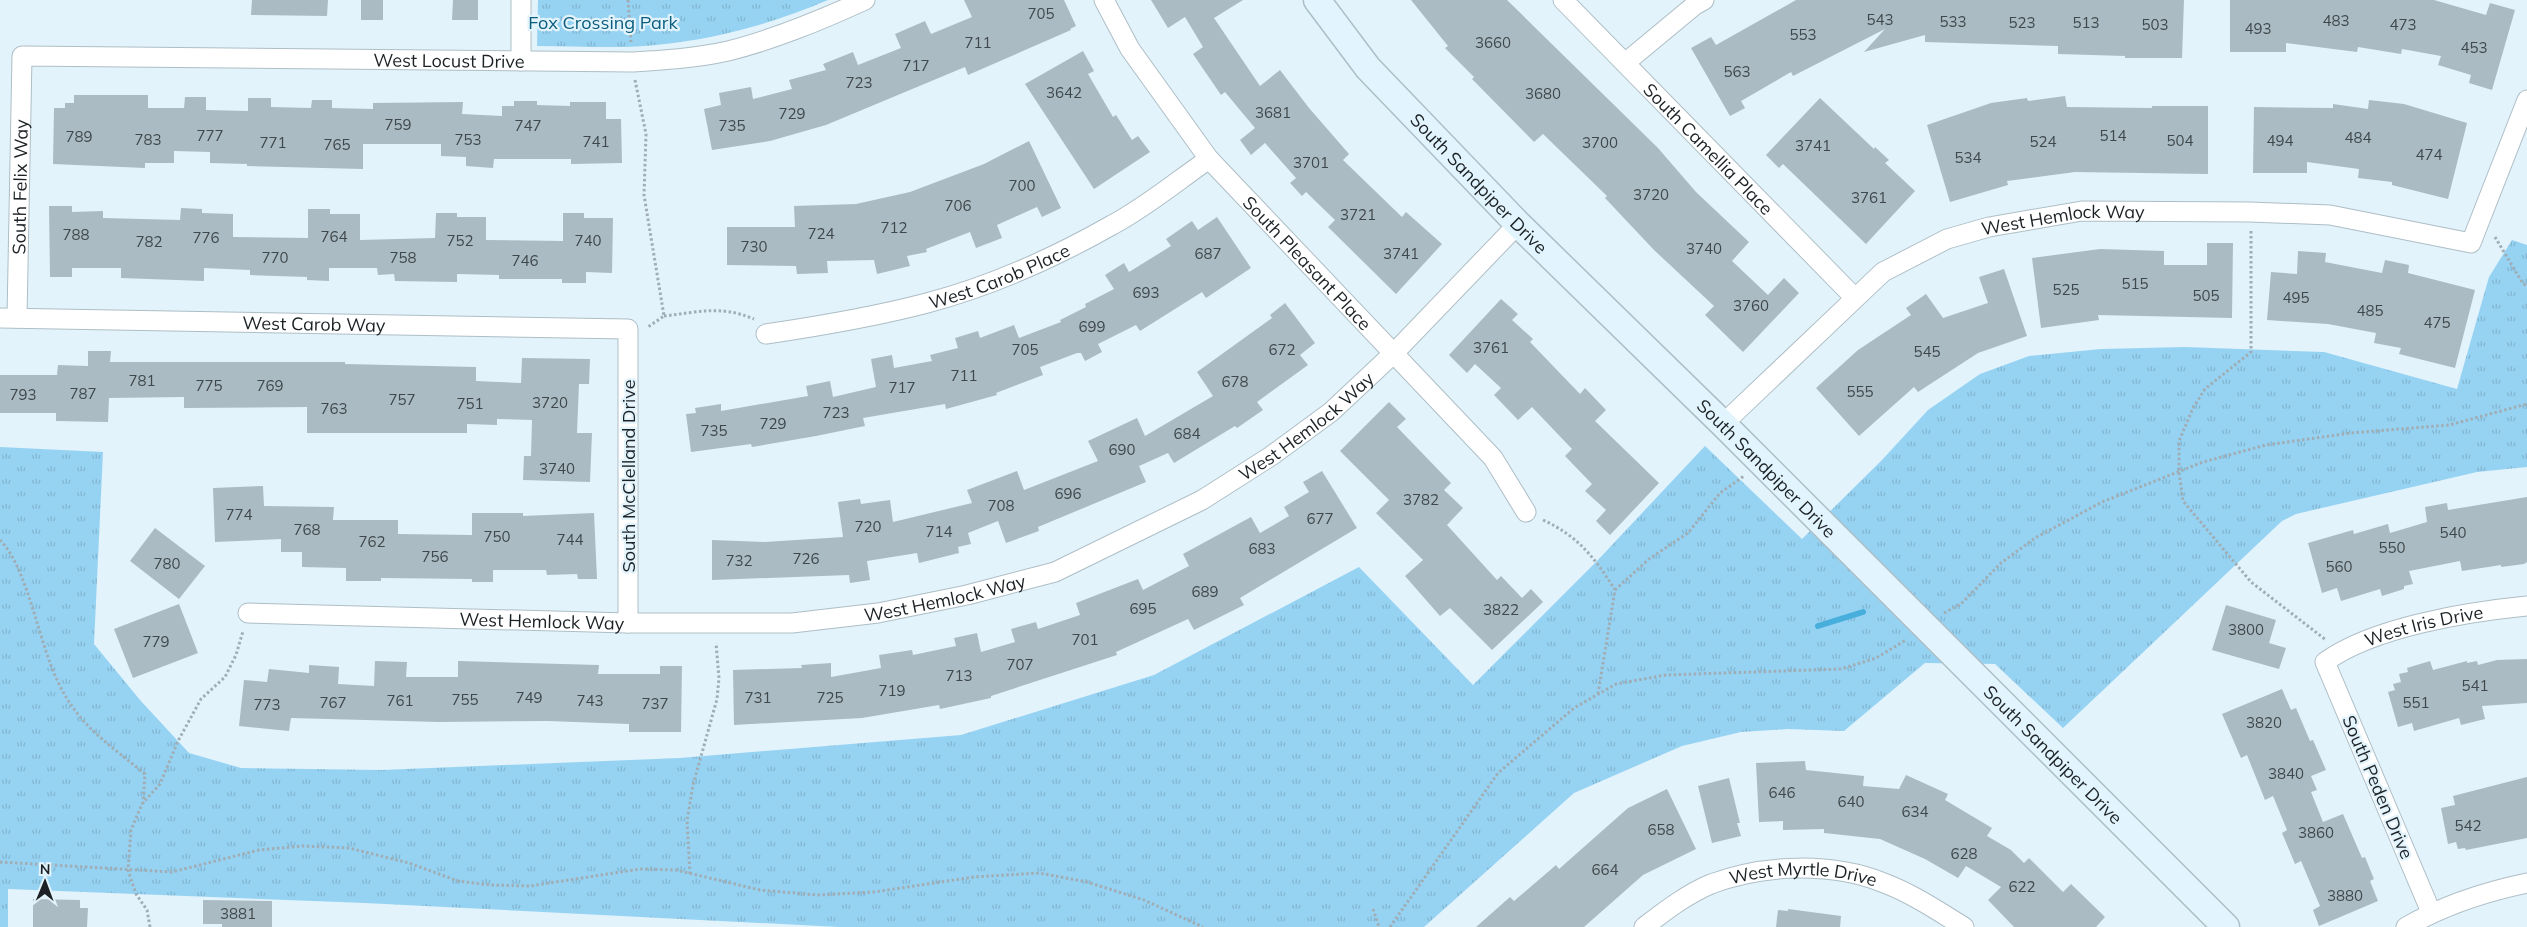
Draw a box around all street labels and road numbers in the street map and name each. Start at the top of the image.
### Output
street label: West Locust Drive [373,48,525,72]
street label: South Camellia Place [1639,78,1778,219]
street label: South Sandpiper Drive [1406,108,1553,258]
street label: South Felix Way [7,119,32,255]
street label: South Pleasant Place [1238,191,1377,335]
street label: West Hemlock Way [1979,200,2145,240]
street label: West Carob Place [926,238,1073,313]
street label: West Carob Way [242,311,386,336]
street label: West Hemlock Way [1234,366,1379,485]
street label: South McClelland Drive [617,379,640,573]
street label: South Sandpiper Drive [1692,394,1841,542]
street label: West Hemlock Way [863,569,1028,626]
street label: West Iris Drive [2361,600,2485,651]
street label: West Hemlock Way [459,607,625,634]
street label: South Sandpiper Drive [1979,680,2128,829]
street label: South Peden Drive [2337,712,2419,862]
street label: West Myrtle Drive [1727,857,1880,891]

